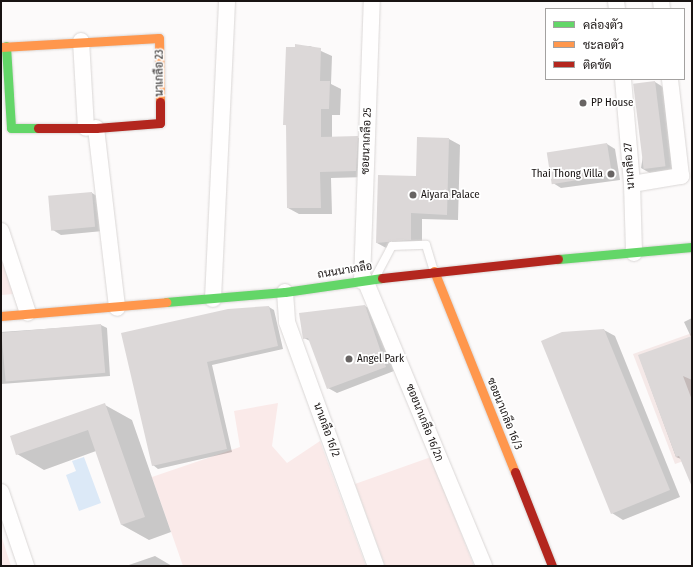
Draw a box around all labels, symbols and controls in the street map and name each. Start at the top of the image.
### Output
legend [545,8,685,80]
text: คล่องตัว [583,18,623,32]
text: ชะลอตัว [583,38,624,52]
street label: นาเกลือ 23 [153,49,167,97]
text: ติดขัด [583,58,612,72]
place label: PP House [591,96,633,110]
marker: PP House [578,98,588,108]
street label: ซอยนาเกลือ 25 [359,107,375,175]
street label: นาเกลือ 27 [622,142,638,190]
place label: Thai Thong Villa [532,167,603,181]
marker: Thai Thong Villa [606,169,616,179]
place label: Aiyara Palace [421,188,480,202]
marker: Aiyara Palace [408,190,418,200]
street label: ถนนนาเกลือ [317,260,373,282]
place label: Angel Park [357,352,404,366]
marker: Angel Park [344,354,354,364]
street label: ซอยนาเกลือ 16/3 [484,376,524,452]
street label: ซอยนาเกลือ 16/2ก [402,382,446,464]
street label: นาเกลือ 16/2 [310,401,342,459]

